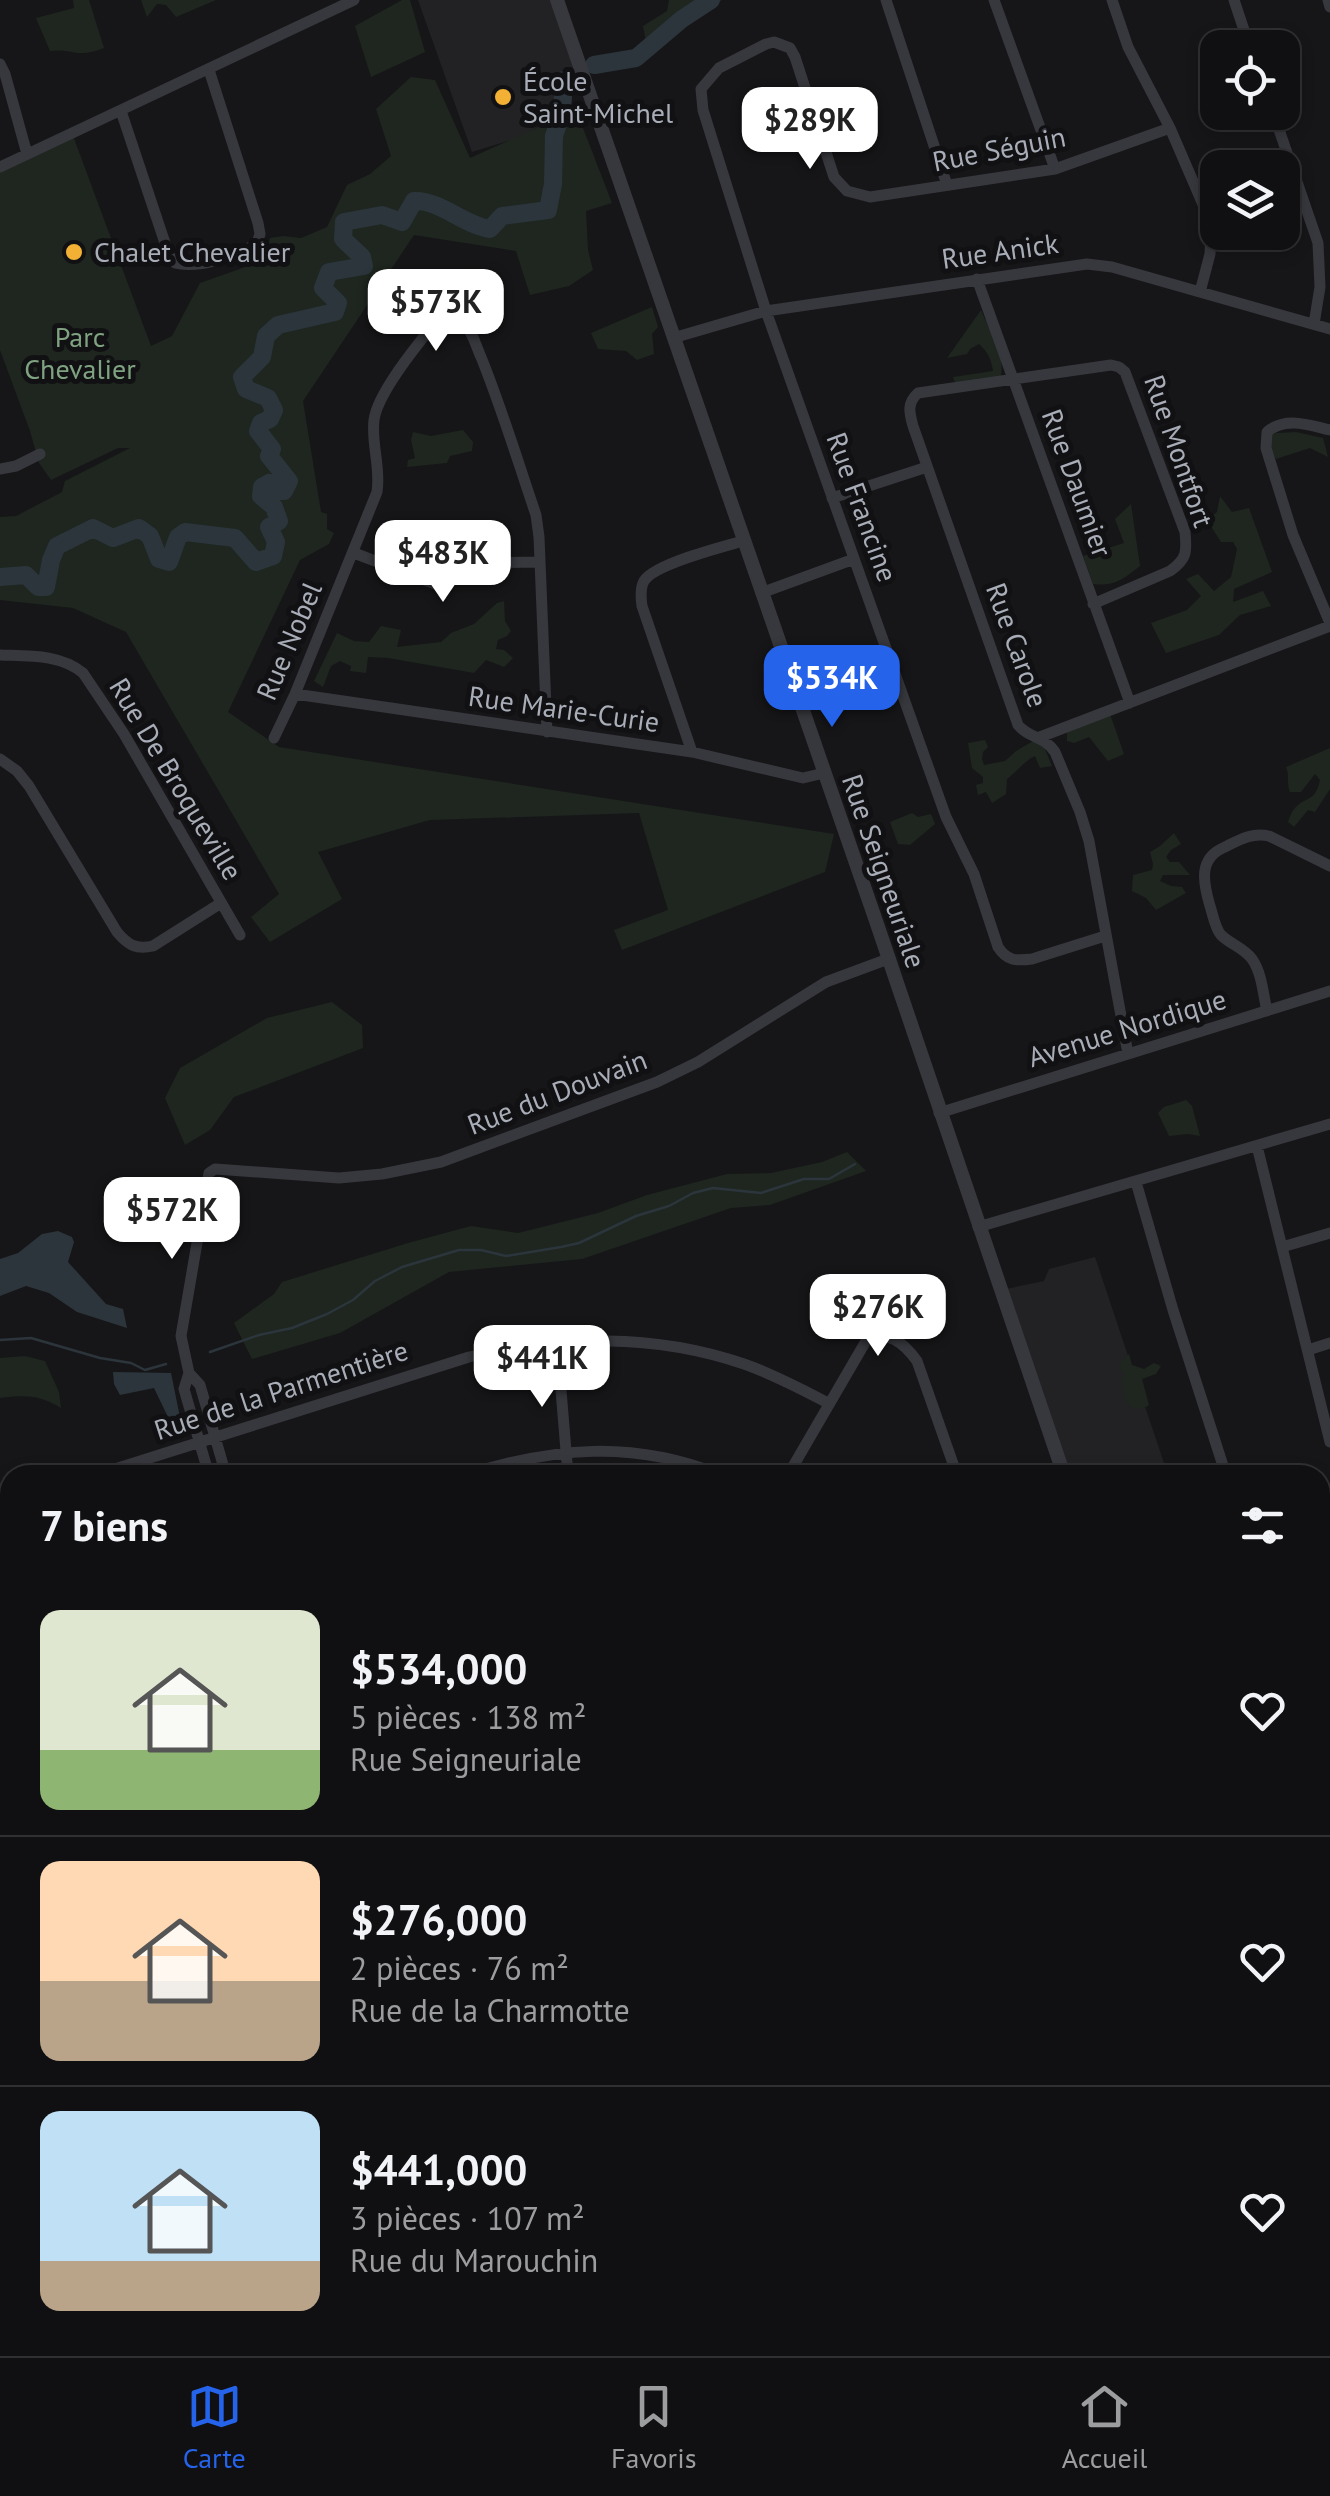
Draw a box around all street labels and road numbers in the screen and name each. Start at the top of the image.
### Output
street label: Rue Séguin [929,117,1069,180]
street label: Rue Anick [939,224,1061,277]
street label: Rue Montfort [1136,370,1223,532]
street label: Rue Daumier [1034,404,1121,562]
street label: Rue Francine [818,427,907,586]
street label: Rue Nobel [247,576,330,705]
street label: Rue Carole [978,578,1057,712]
street label: Rue De Broqueville [101,671,251,887]
street label: Rue Marie-Curie [466,677,662,740]
street label: Rue Seigneuriale [834,769,935,973]
street label: Avenue Nordique [1023,980,1230,1075]
street label: Rue du Douvain [462,1040,652,1143]
street label: Rue de la Parmentière [149,1331,412,1448]

